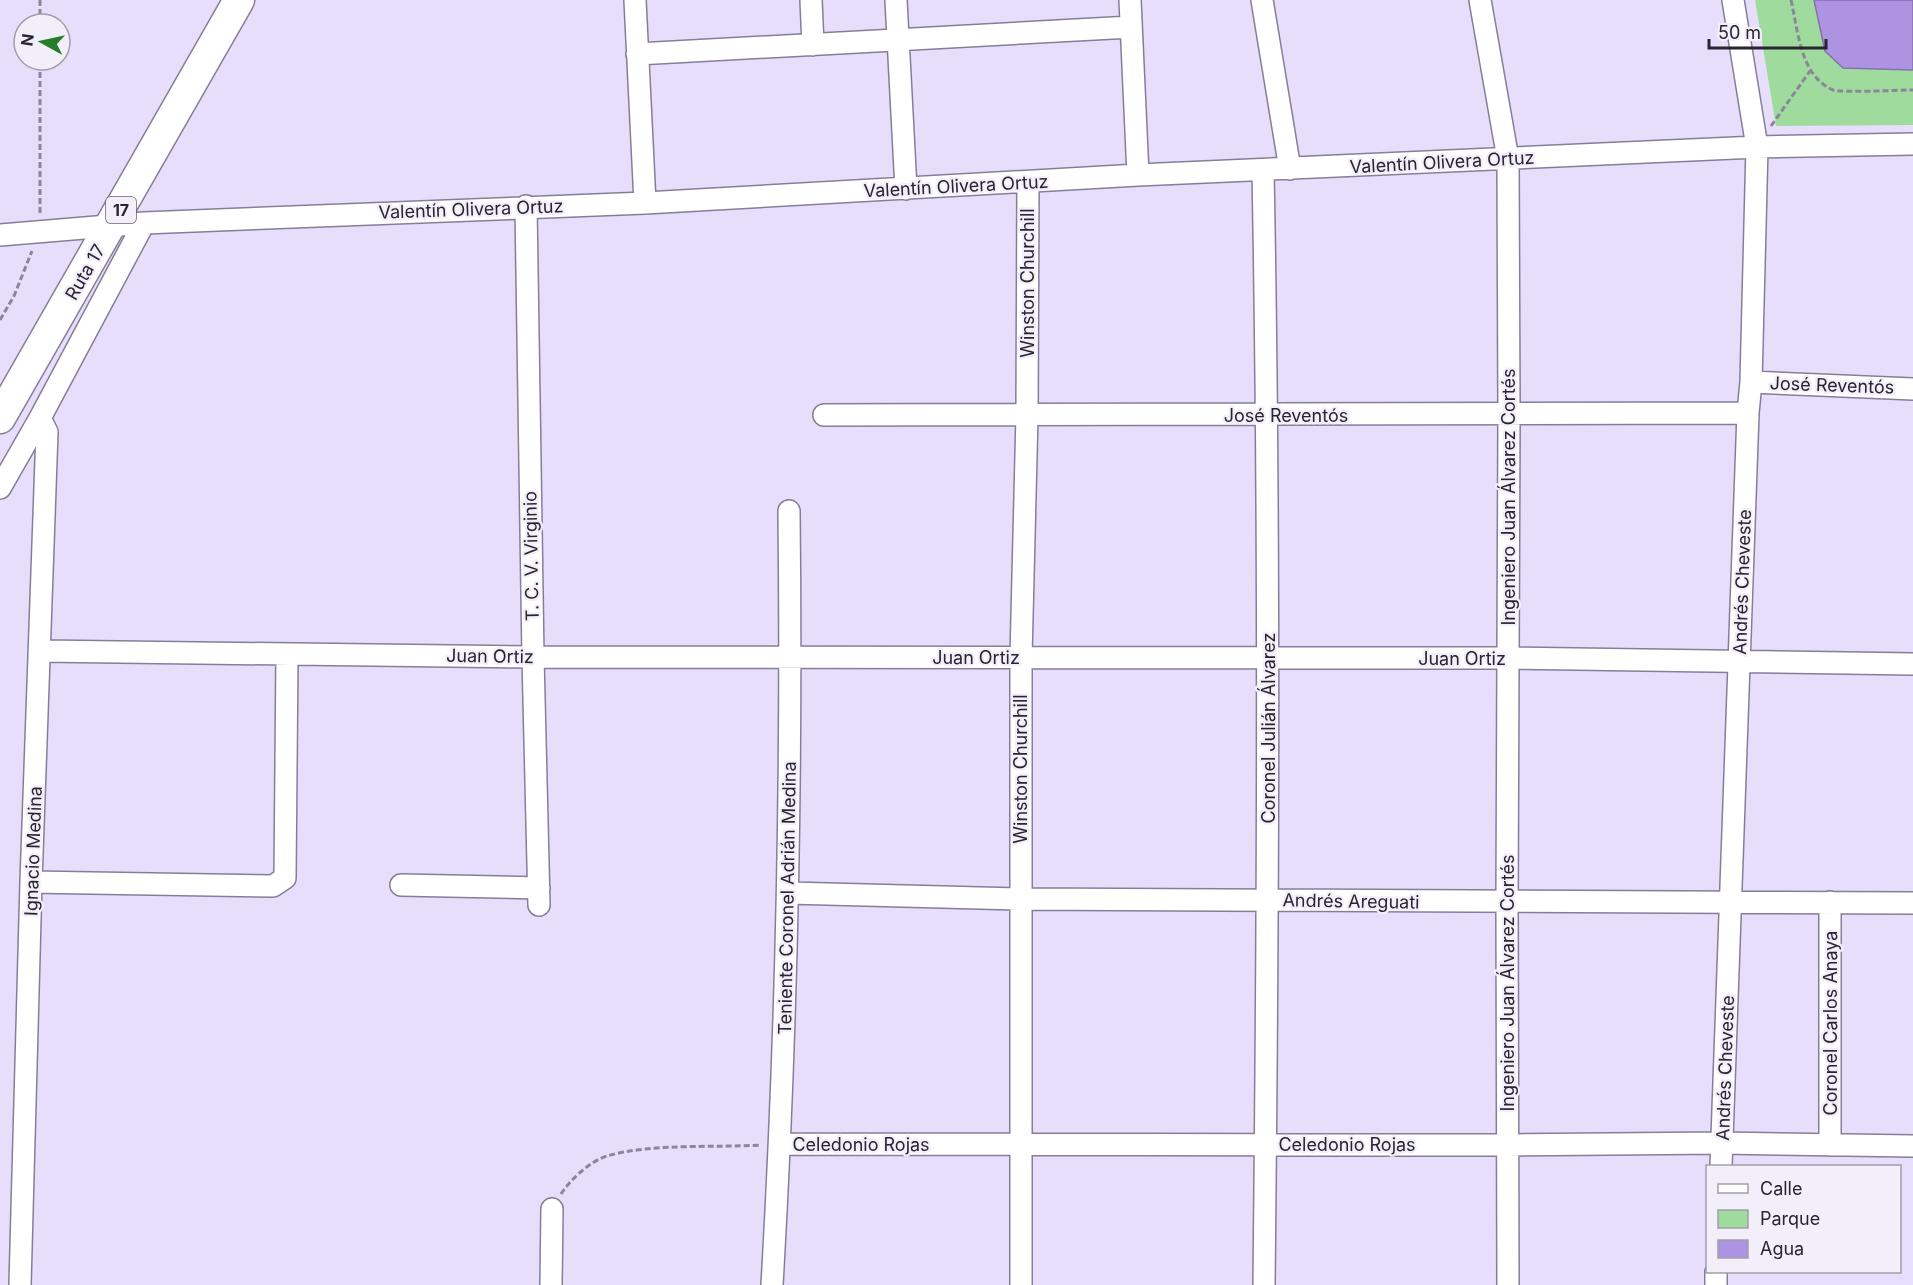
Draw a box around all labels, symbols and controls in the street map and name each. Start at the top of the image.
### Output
north arrow [12,12,72,72]
scale bar [1709,12,1826,50]
text: 50 m [1718,22,1761,43]
text: N [16,32,38,47]
street label: Valentín Olivera Ortuz [1349,147,1535,177]
street label: Valentín Olivera Ortuz [863,171,1049,201]
street label: Valentín Olivera Ortuz [378,195,564,223]
road number: 17 [106,197,136,223]
street label: Winston Churchill [1017,208,1038,358]
street label: Ruta 17 [61,240,109,304]
street label: Ingeniero Juan Álvarez Cortés [1497,369,1519,625]
street label: José Reventós [1769,372,1895,398]
street label: José Reventós [1224,405,1348,426]
street label: T. C. V. Virginio [519,491,543,621]
street label: Andrés Cheveste [1729,509,1755,655]
street label: Coronel Julián Álvarez [1257,633,1279,823]
street label: Juan Ortiz [446,645,534,667]
street label: Juan Ortiz [932,647,1020,668]
street label: Juan Ortiz [1418,648,1506,669]
street label: Winston Churchill [1010,694,1031,844]
street label: Teniente Coronel Adrián Medina [774,761,800,1035]
street label: Ignacio Medina [20,786,46,916]
street label: Ingeniero Juan Álvarez Cortés [1496,855,1518,1111]
street label: Andrés Areguati [1282,889,1420,913]
street label: Coronel Carlos Anaya [1820,931,1841,1115]
street label: Andrés Cheveste [1712,995,1738,1141]
street label: Celedonio Rojas [792,1134,930,1155]
street label: Celedonio Rojas [1278,1134,1416,1155]
legend [1706,1165,1901,1273]
text: Calle [1760,1178,1802,1199]
text: Parque [1760,1208,1820,1229]
text: Agua [1760,1238,1804,1259]

